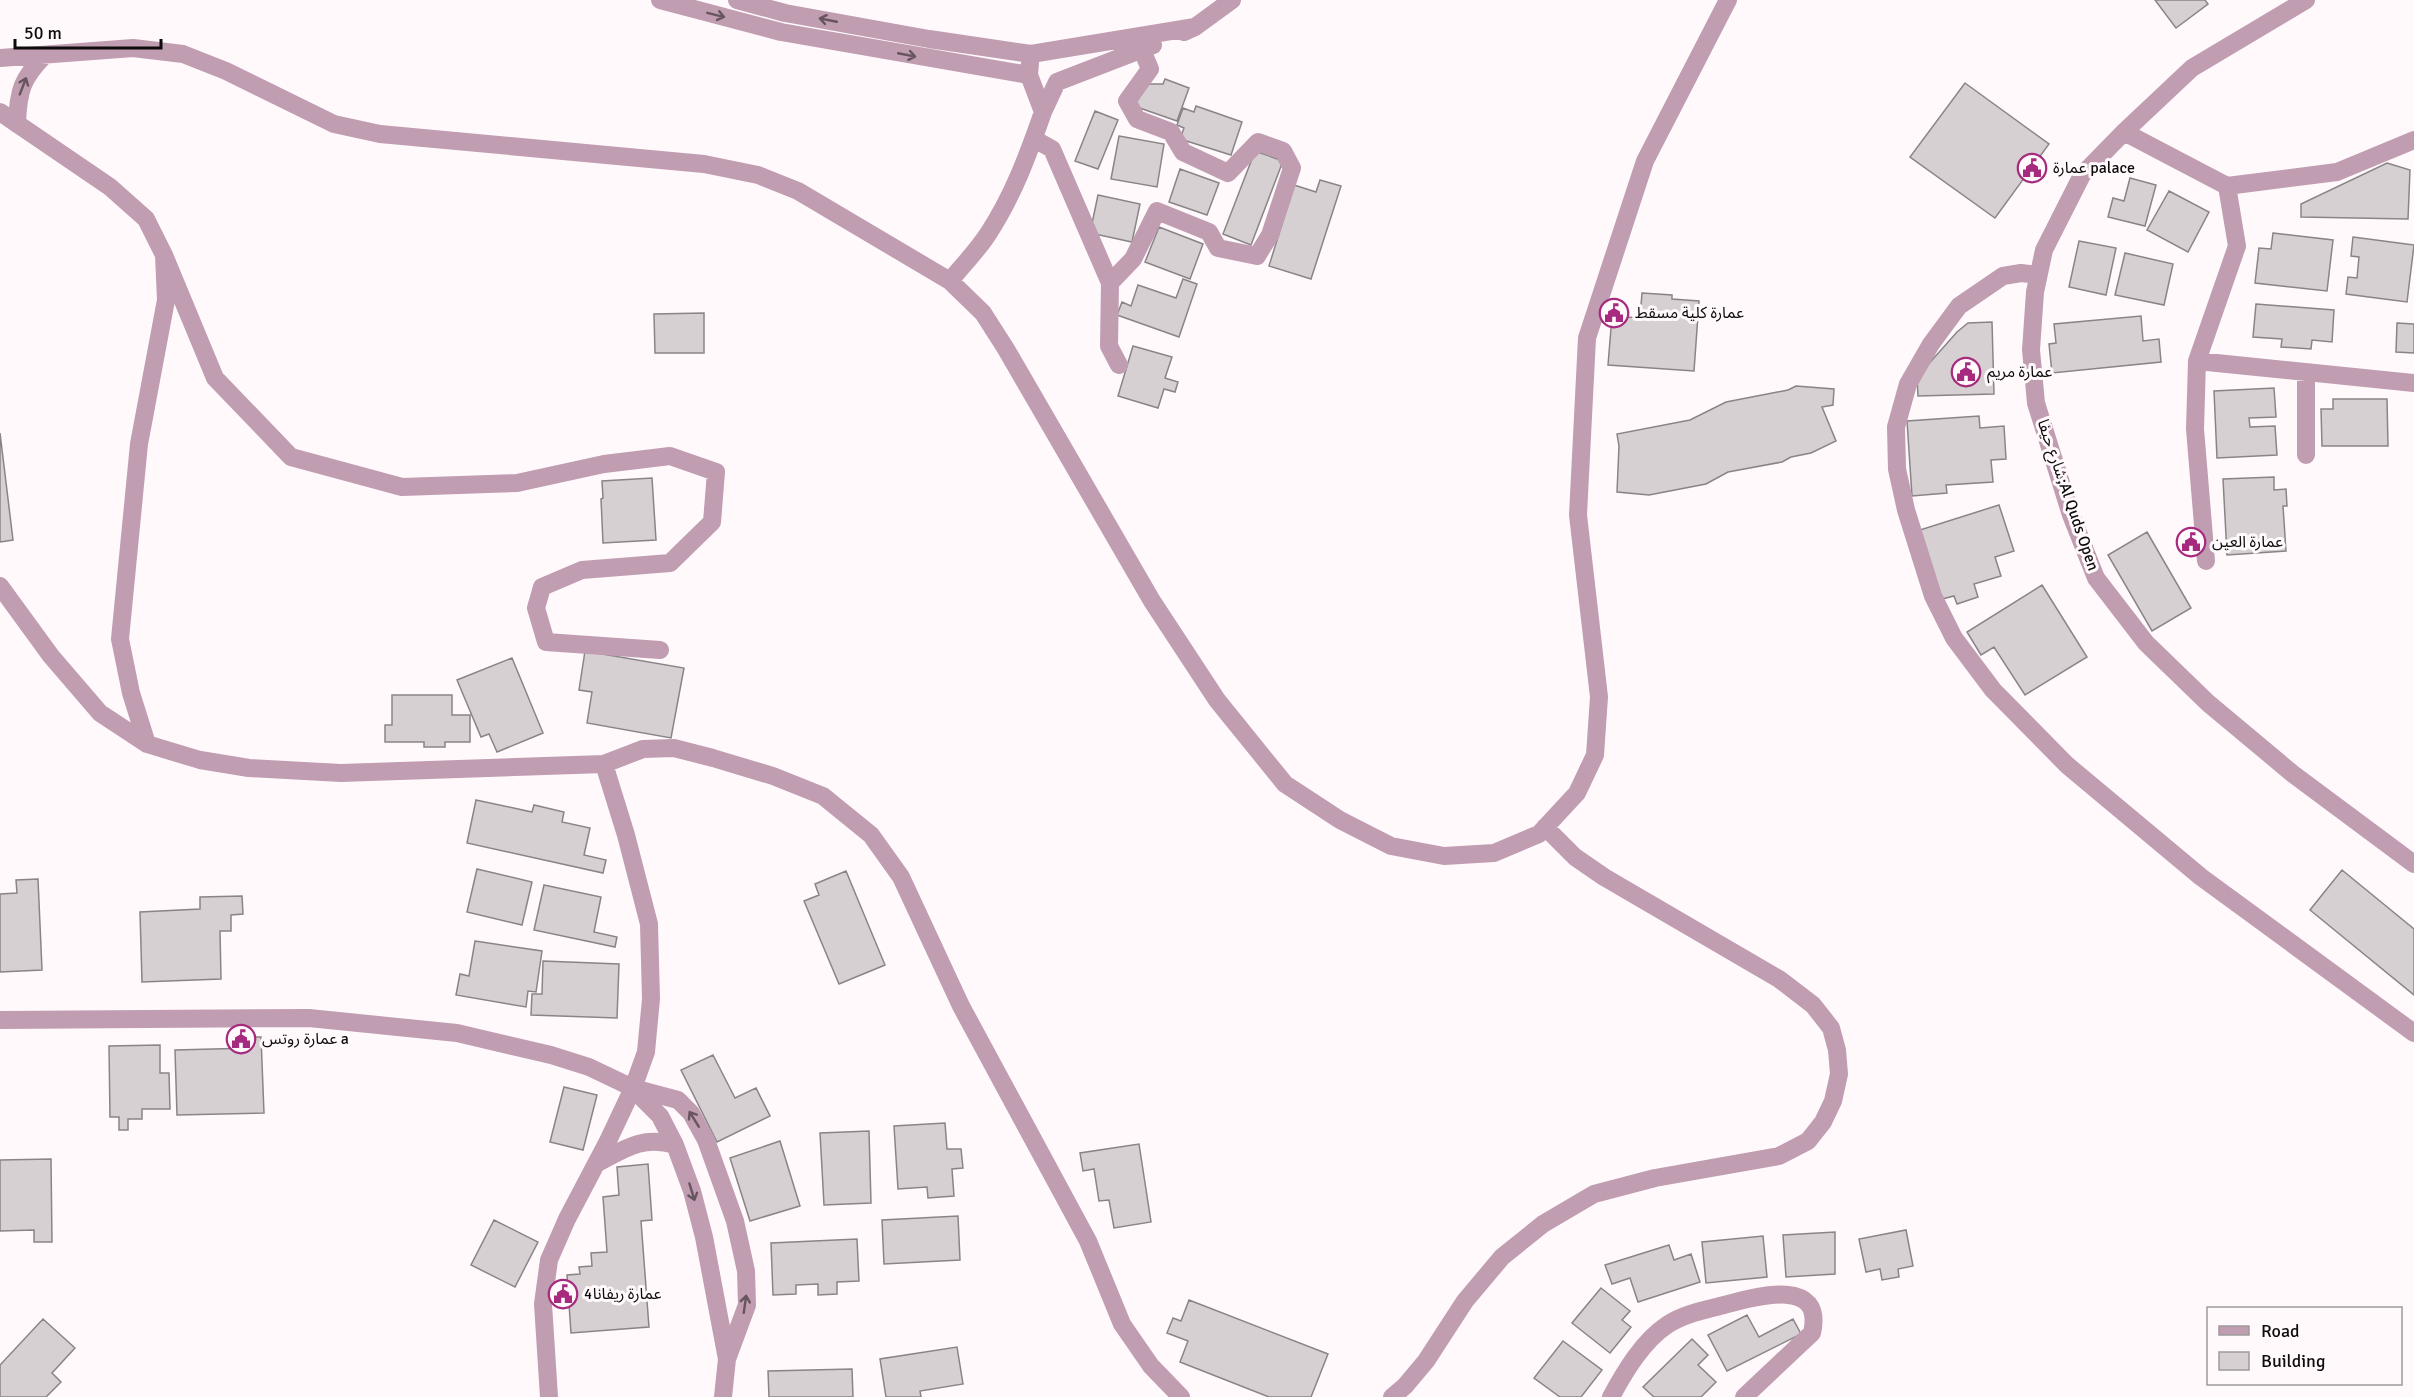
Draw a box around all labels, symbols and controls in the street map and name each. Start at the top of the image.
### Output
one-way arrow [706,10,725,21]
scale bar [15,12,160,50]
one-way arrow [819,15,838,26]
text: 50 m [24,22,62,44]
one-way arrow [897,50,916,61]
one-way arrow [18,77,29,95]
public building icon: عمارة palace [2016,152,2048,184]
place label: عمارة palace [2053,158,2135,178]
public building icon: عمارة كلية مسقط [1598,297,1630,329]
place label: عمارة كلية مسقط [1635,303,1744,323]
public building icon: عمارة مريم [1950,356,1982,388]
place label: عمارة مريم [1987,362,2052,384]
street label: شارع حيفا;Al Quds Open [2031,417,2103,574]
public building icon: عمارة العين [2175,526,2207,558]
place label: عمارة العين [2212,532,2283,552]
public building icon: عمارة روتس a [225,1023,257,1055]
place label: عمارة روتس a [262,1029,349,1049]
one-way arrow [687,1110,700,1127]
one-way arrow [687,1182,698,1201]
public building icon: عمارة ريفانا4 [547,1278,579,1310]
place label: عمارة ريفانا4 [584,1284,662,1304]
one-way arrow [740,1294,751,1314]
legend [2207,1307,2402,1385]
text: Road [2261,1320,2300,1342]
text: Building [2261,1350,2325,1372]

